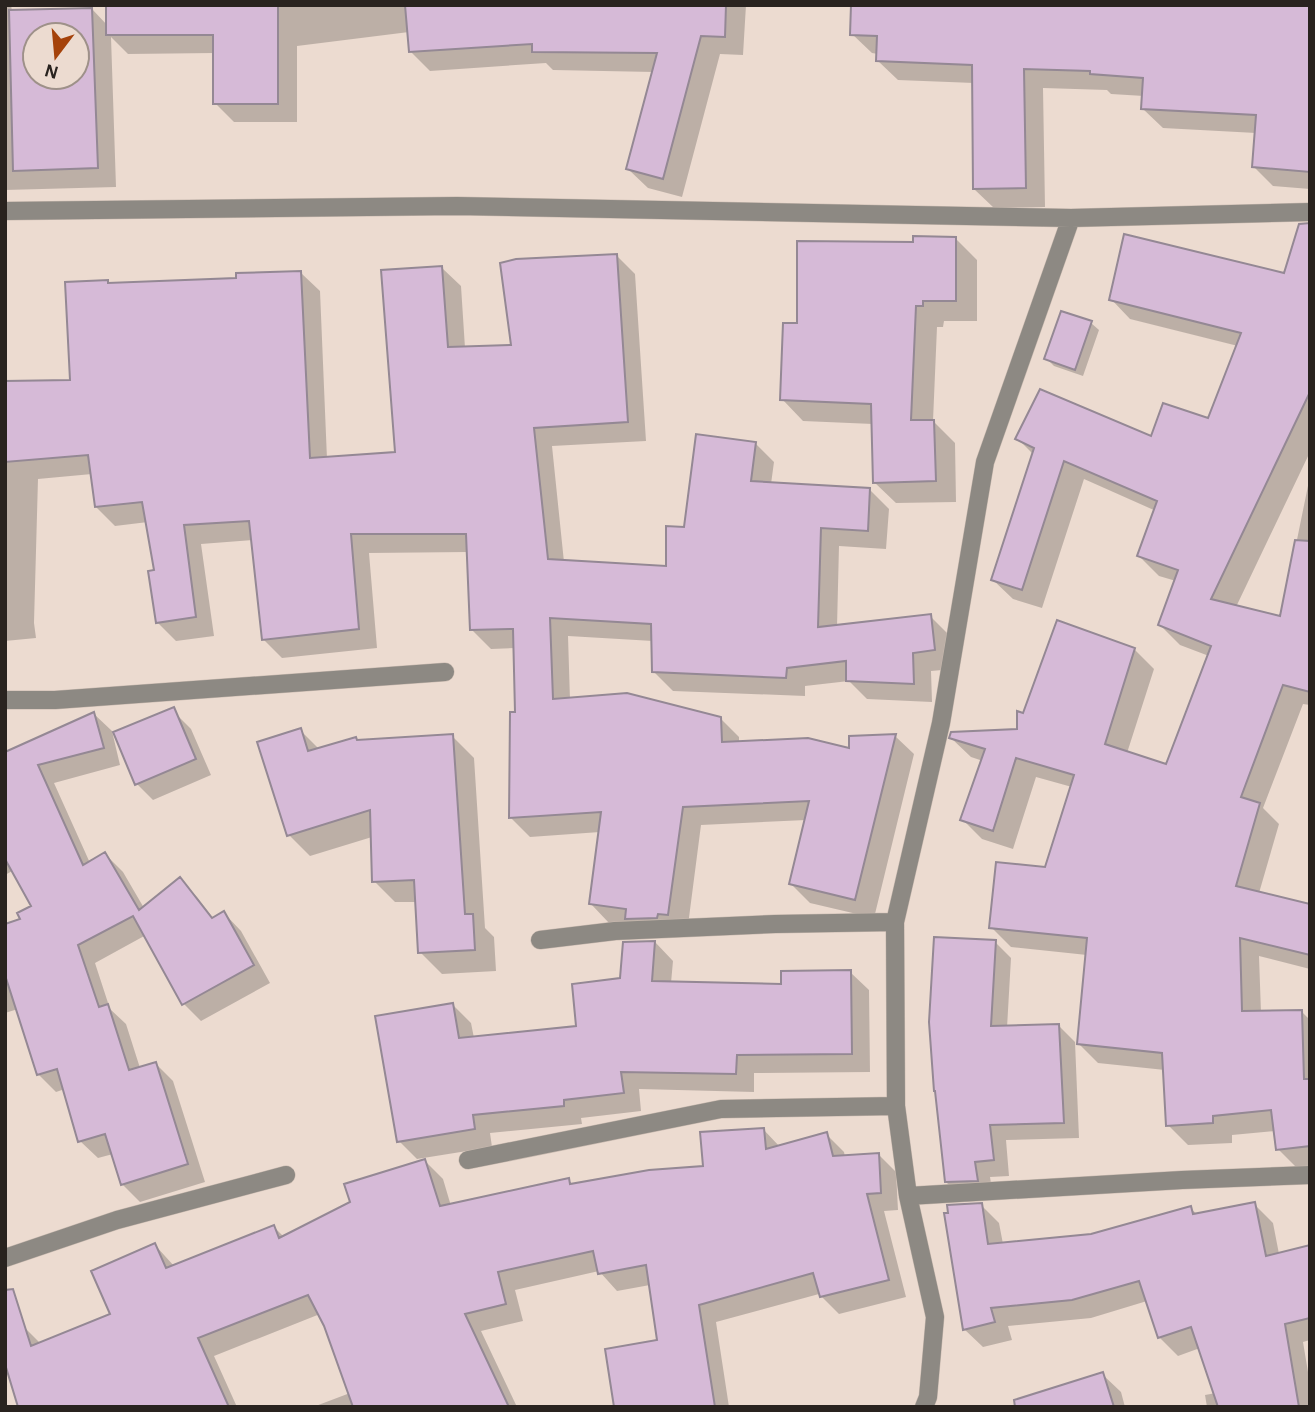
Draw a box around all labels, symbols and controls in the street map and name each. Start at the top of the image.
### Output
north arrow [21,21,91,91]
text: N [43,60,61,82]

